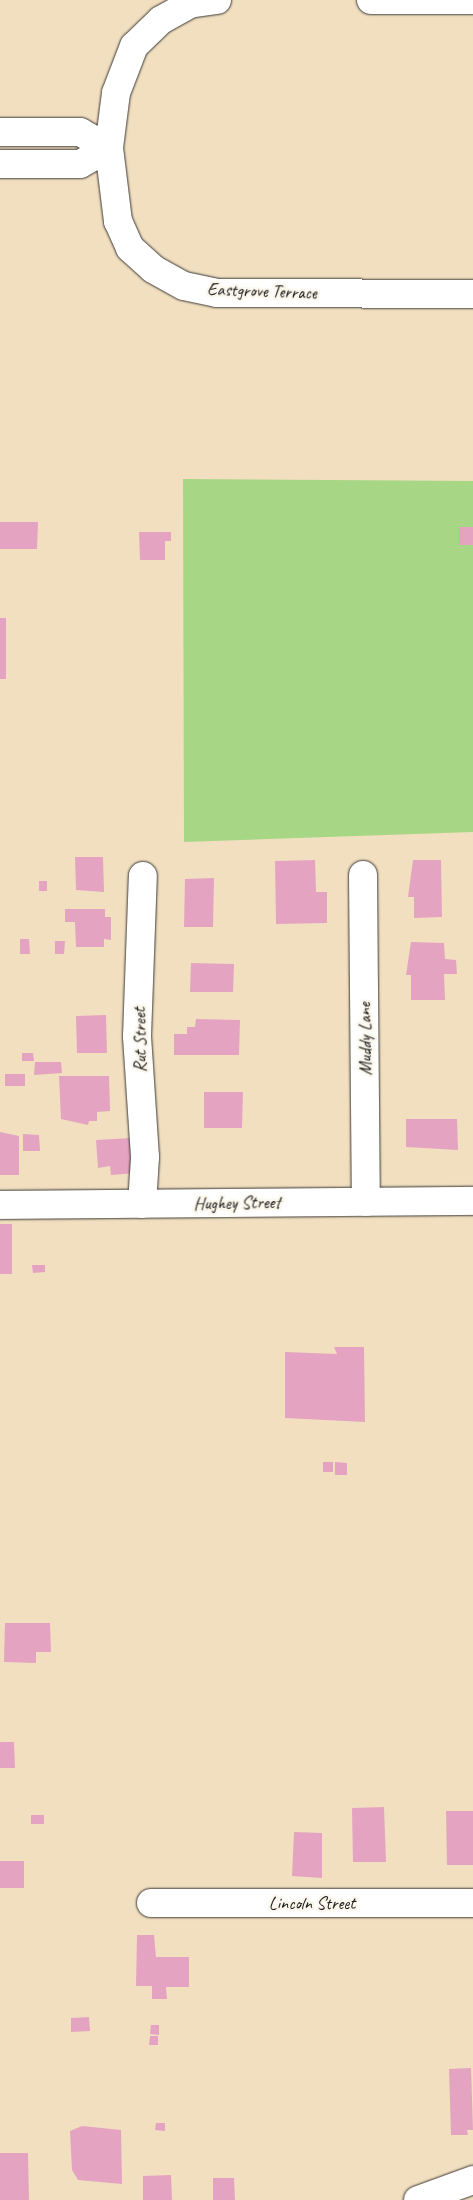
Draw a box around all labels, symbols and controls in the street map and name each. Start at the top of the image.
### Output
street label: Eastgrove Terrace [207,278,317,304]
street label: Muddy Lane [354,1002,376,1076]
street label: Rut Street [129,1007,151,1073]
street label: Hughey Street [193,1191,281,1215]
street label: Lincoln Street [269,1892,355,1914]

